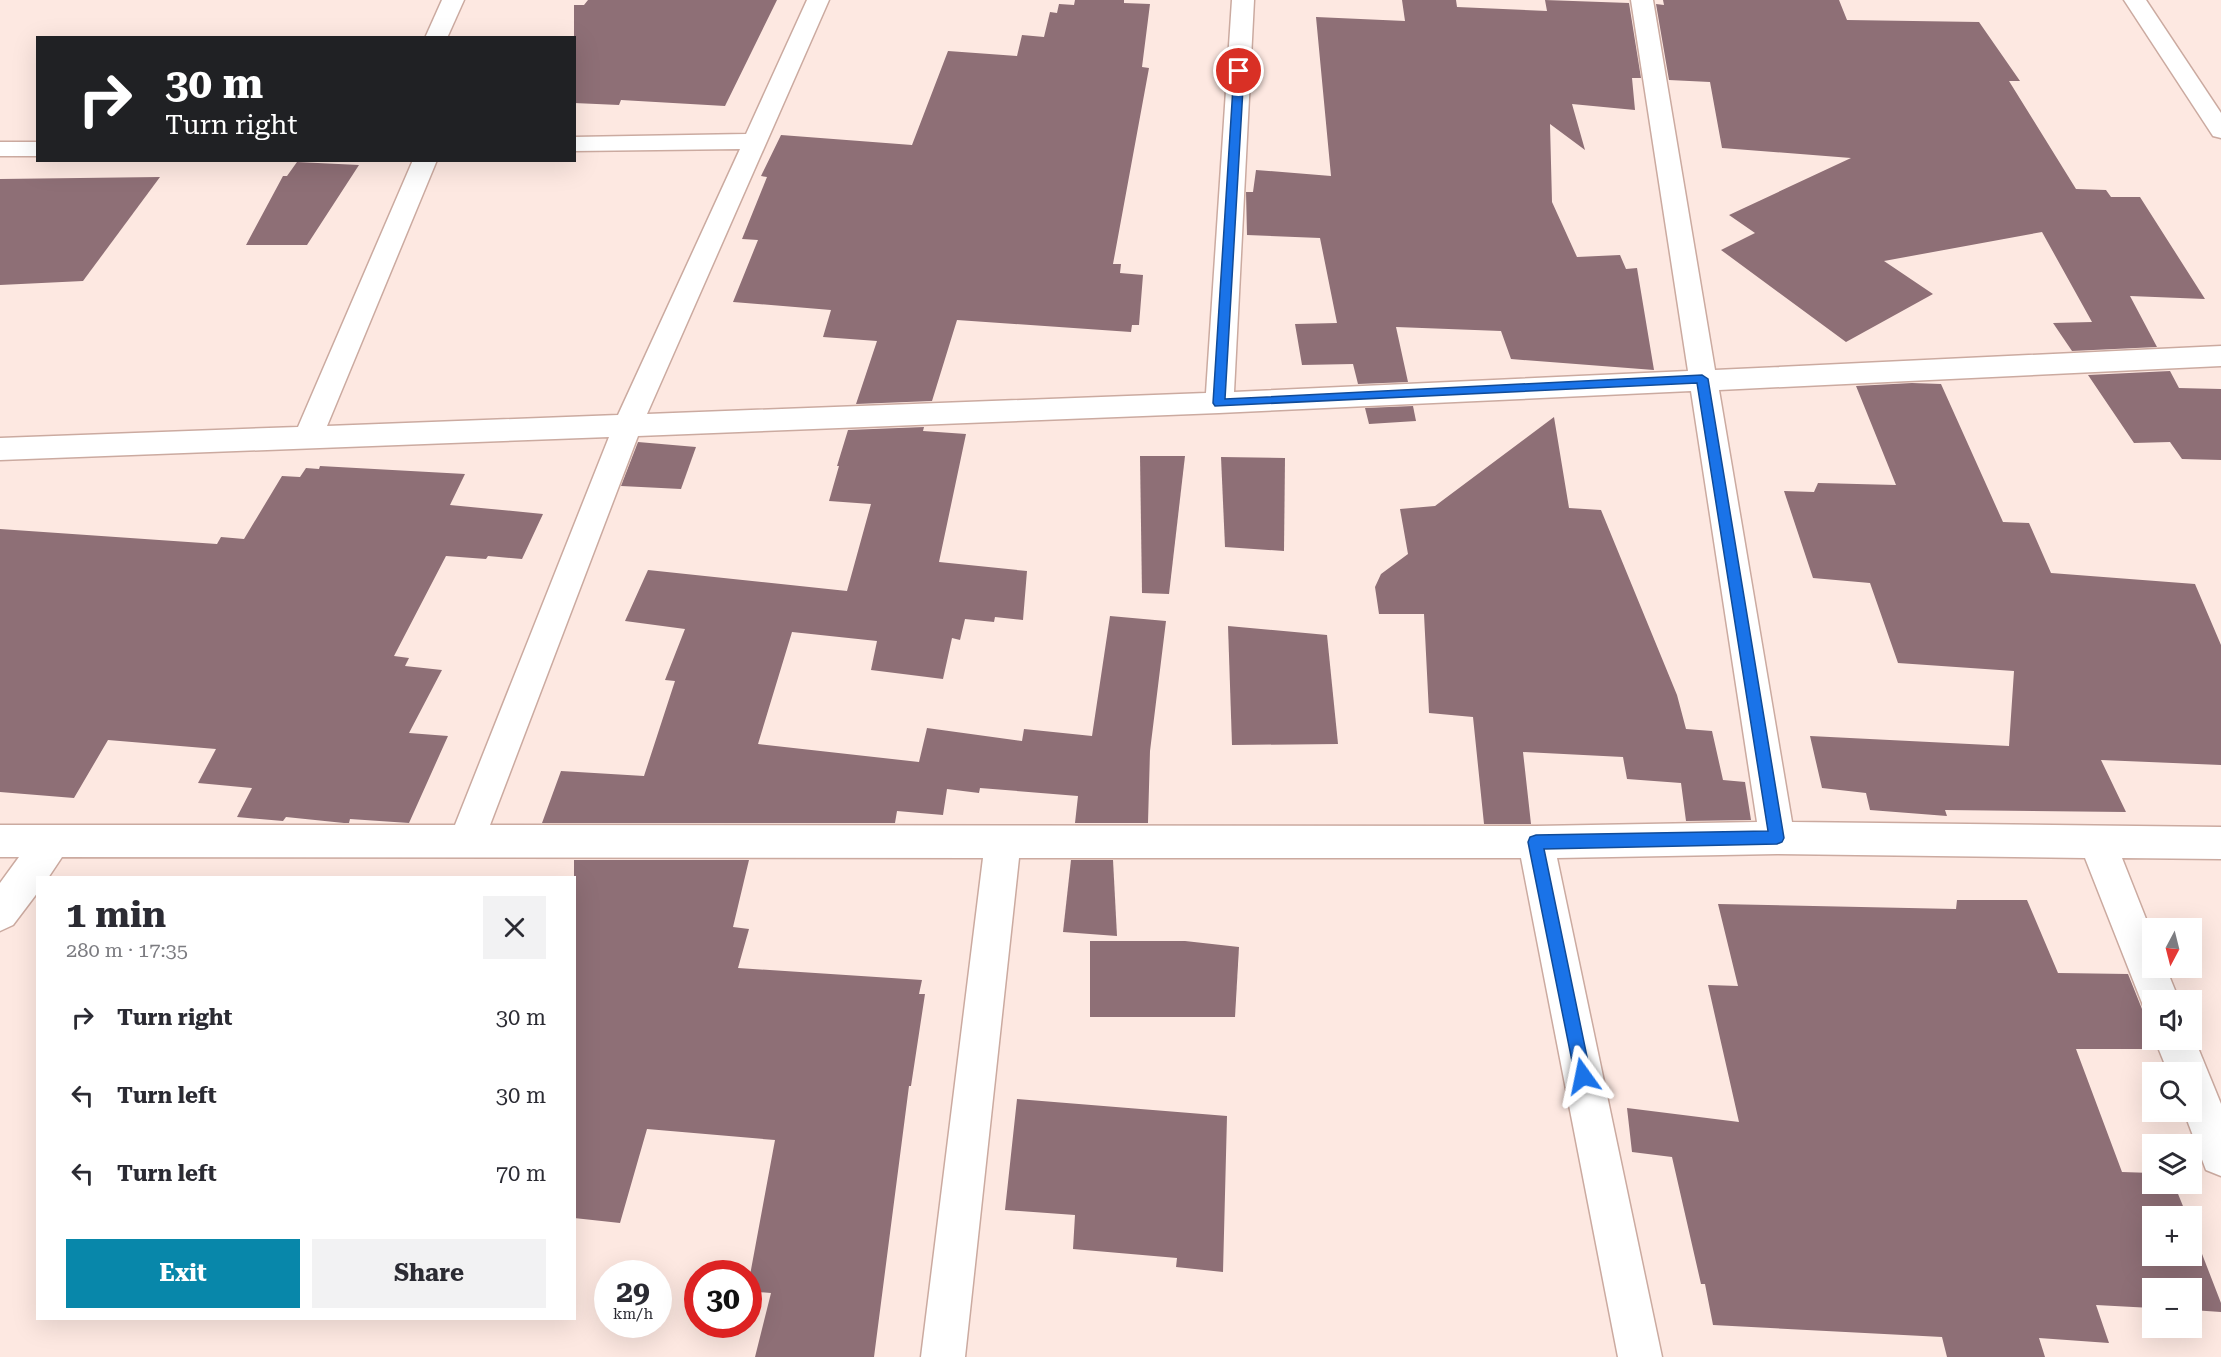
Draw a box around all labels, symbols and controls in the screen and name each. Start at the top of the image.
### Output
pin [1213,45,1264,96]
icon: arrive [1222,54,1255,87]
text: 30 m [165,59,263,108]
icon: right [66,60,144,138]
text: Turn right [165,109,298,141]
text: 1 min [66,894,166,936]
button: close [483,896,546,959]
north arrow [2142,918,2202,978]
map controls [2142,918,2202,1338]
text: 280 m · 17:35 [66,938,188,962]
button: sound [2142,990,2202,1050]
icon: right [66,1001,99,1034]
text: Turn right [117,1005,232,1030]
text: 30 m [496,1005,546,1030]
position arrow [1551,1044,1615,1108]
button: search [2142,1062,2202,1122]
icon: left [66,1079,99,1112]
text: Turn left [117,1083,217,1108]
text: 30 m [496,1083,546,1108]
button: layers [2142,1134,2202,1194]
icon: left [66,1157,99,1190]
text: Turn left [117,1161,217,1186]
text: 70 m [496,1161,546,1186]
button: + [2142,1206,2202,1266]
button: Exit [66,1239,300,1308]
button: Share [312,1239,546,1308]
speed limit sign: 30 [684,1260,762,1338]
text: 29 [616,1274,650,1309]
button: − [2142,1278,2202,1338]
text: km/h [613,1305,653,1323]

